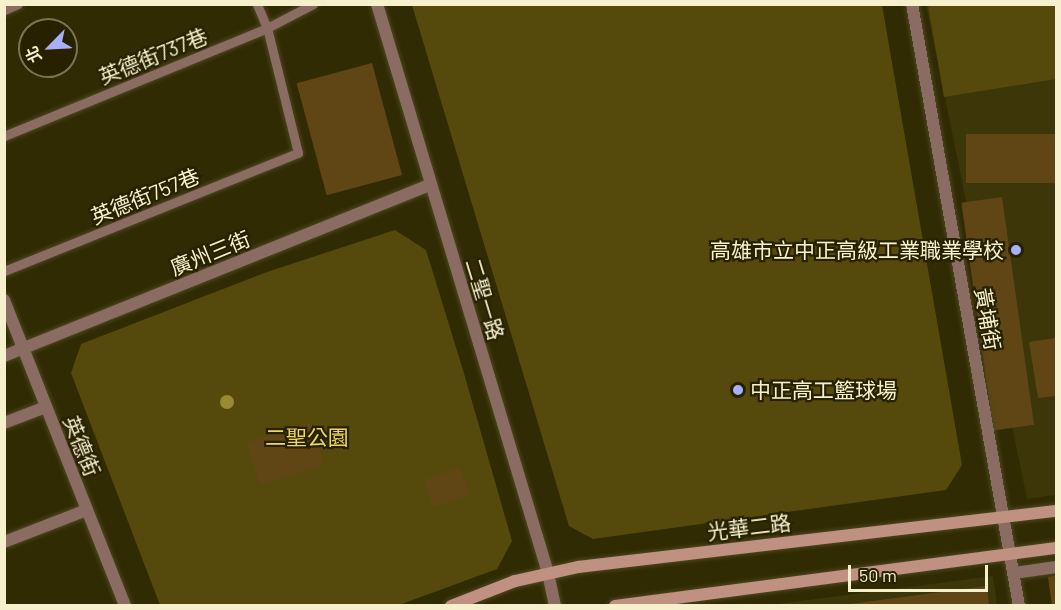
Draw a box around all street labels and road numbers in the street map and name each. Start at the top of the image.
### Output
street label: 英德街737巷 [95,23,211,89]
street label: 英德街757巷 [87,163,203,229]
street label: 廣州三街 [166,226,254,280]
street label: 二聖一路 [461,255,509,343]
street label: 黃埔街 [970,286,1006,352]
street label: 英德街 [59,412,105,480]
street label: 光華二路 [706,509,792,545]

